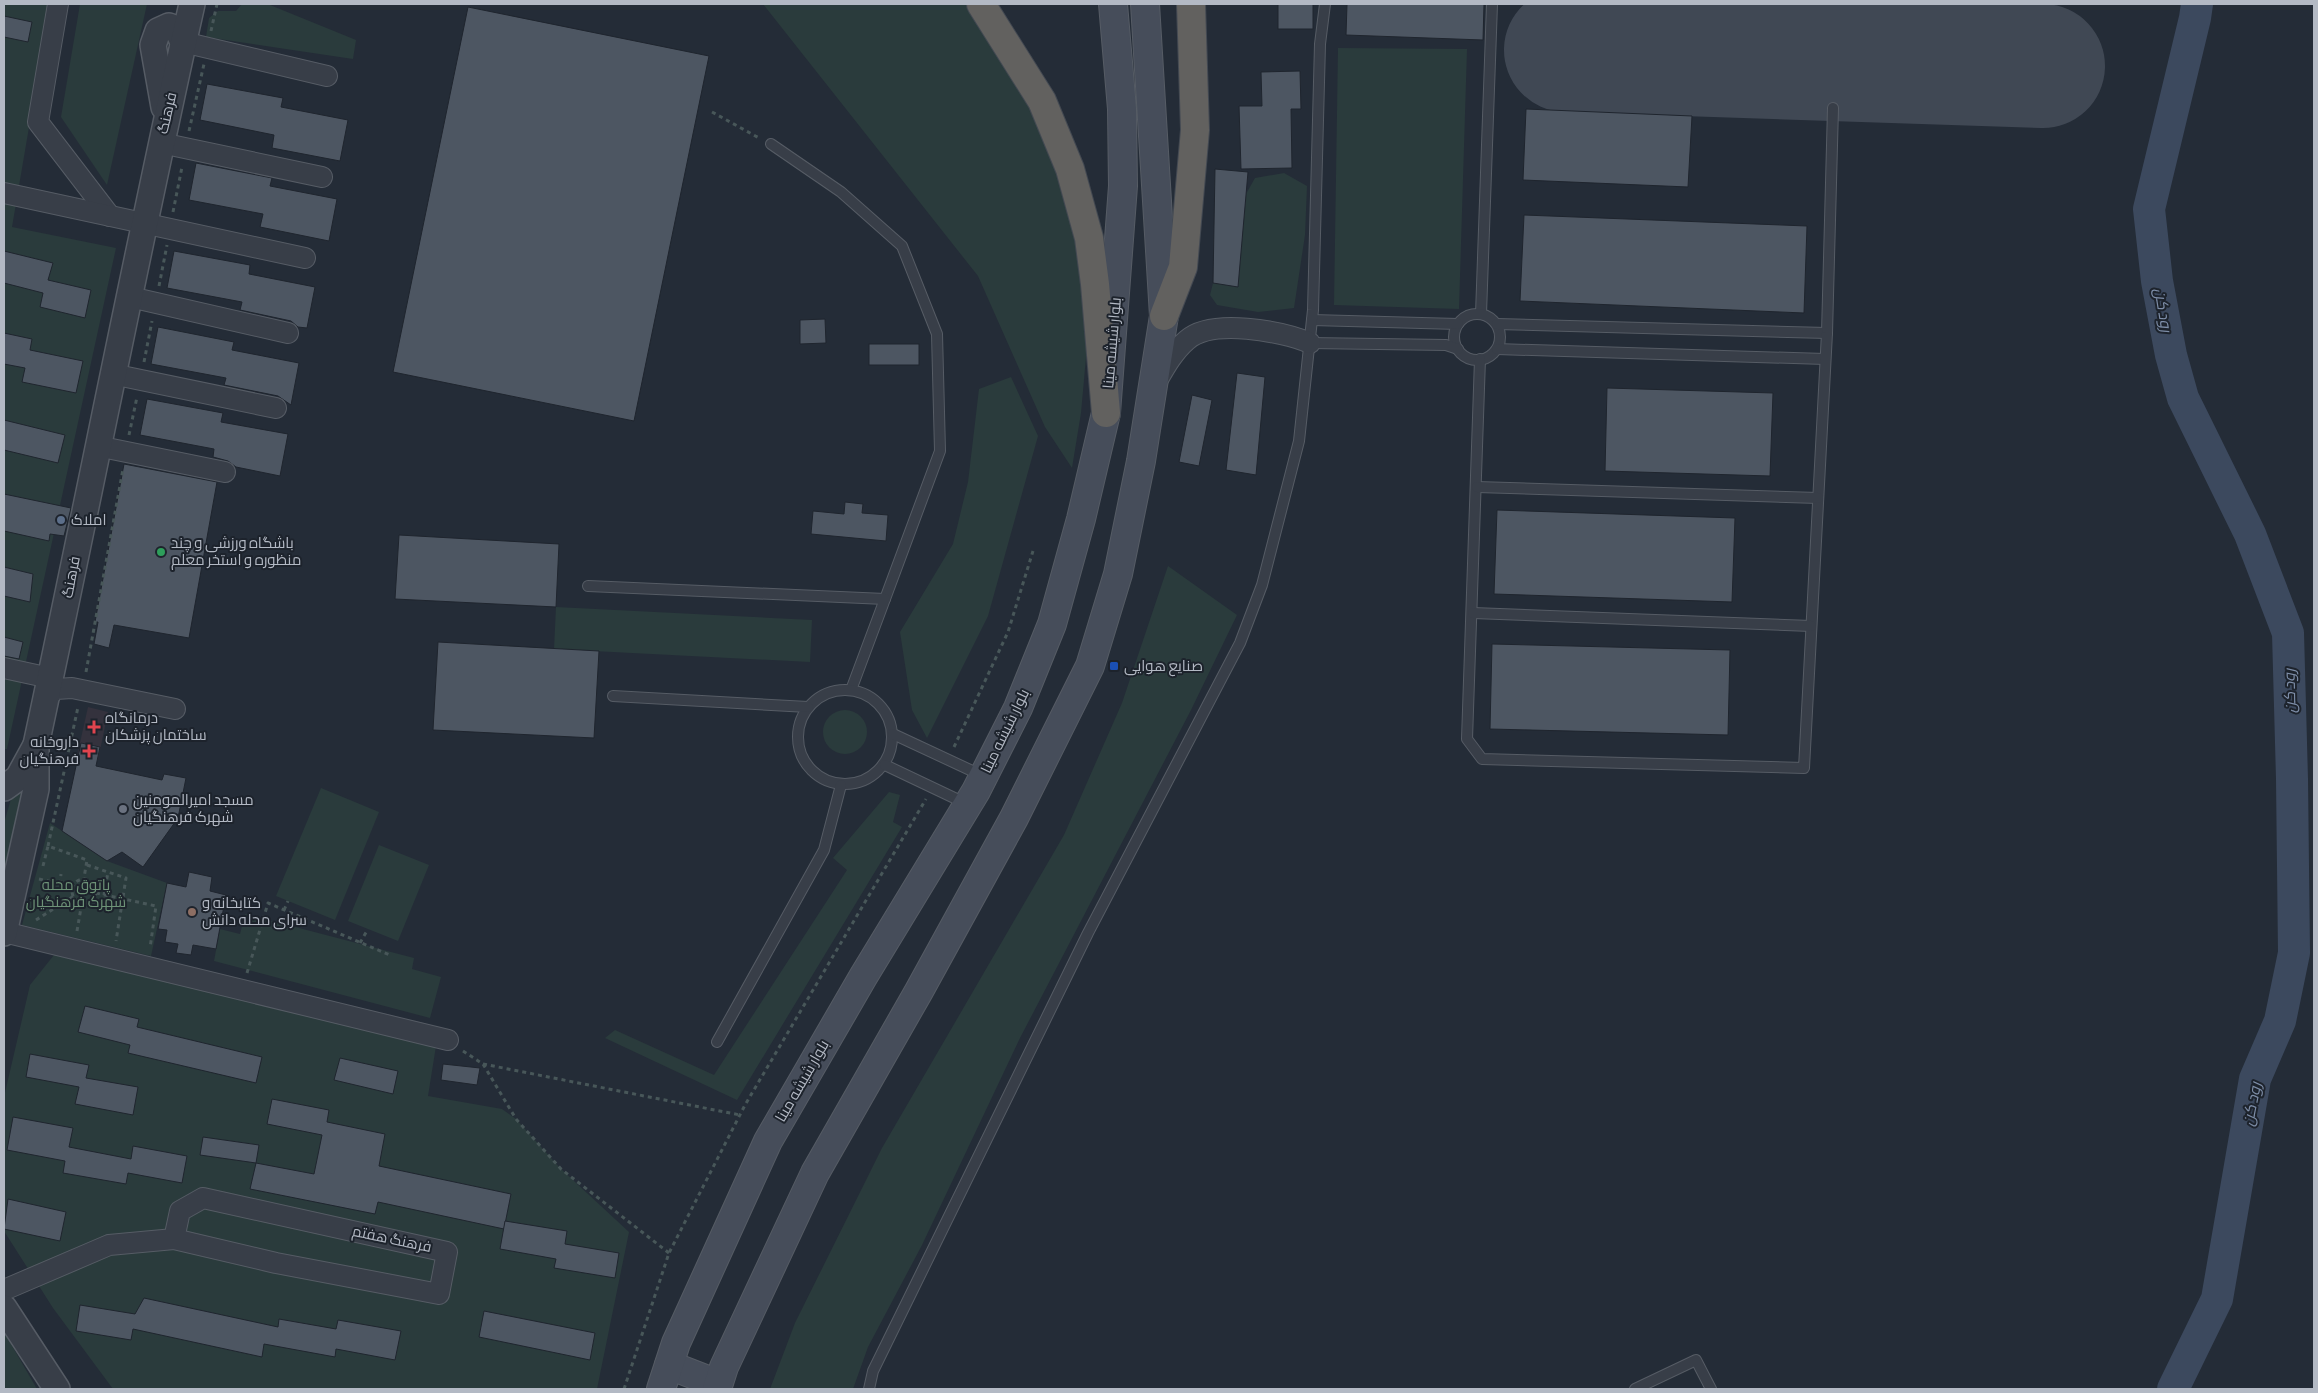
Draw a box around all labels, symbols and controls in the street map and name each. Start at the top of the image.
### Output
street label: فرهنگ [155,91,181,136]
water label: رود کن [2151,287,2175,335]
street label: بلوار شیشه مینا [1100,297,1125,389]
place label: املاک [71,513,107,528]
marker: املاک [55,514,67,526]
place label: باشگاه ورزشی و چند منظوره و استخر معلم [171,535,301,570]
marker: باشگاه ورزشی و چند منظوره و استخر معلم [155,546,167,558]
street label: فرهنگ [60,555,84,599]
place label: صنایع هوایی [1124,659,1203,677]
marker: صنایع هوایی [1108,660,1120,672]
water label: رود کن [2282,667,2299,713]
street label: بلوار شیشه مینا [978,686,1033,776]
place label: درمانگاه ساختمان پزشکان [105,711,207,745]
marker: درمانگاه ساختمان پزشکان [87,720,101,734]
place label: داروخانه فرهنگیان [20,735,79,769]
marker: داروخانه فرهنگیان [83,745,95,757]
place label: مسجد امیرالمومنین شهرک فرهنگیان [133,793,254,827]
marker: مسجد امیرالمومنین شهرک فرهنگیان [117,803,129,815]
park label: پاتوق محله شهرک فرهنگیان [26,878,126,912]
place label: کتابخانه و سرای محله دانش [202,896,307,930]
marker: کتابخانه و سرای محله دانش [186,906,198,918]
street label: بلوار شیشه مینا [772,1037,833,1125]
water label: رود کن [2240,1079,2265,1128]
street label: فرهنگ هفتم [351,1224,433,1257]

